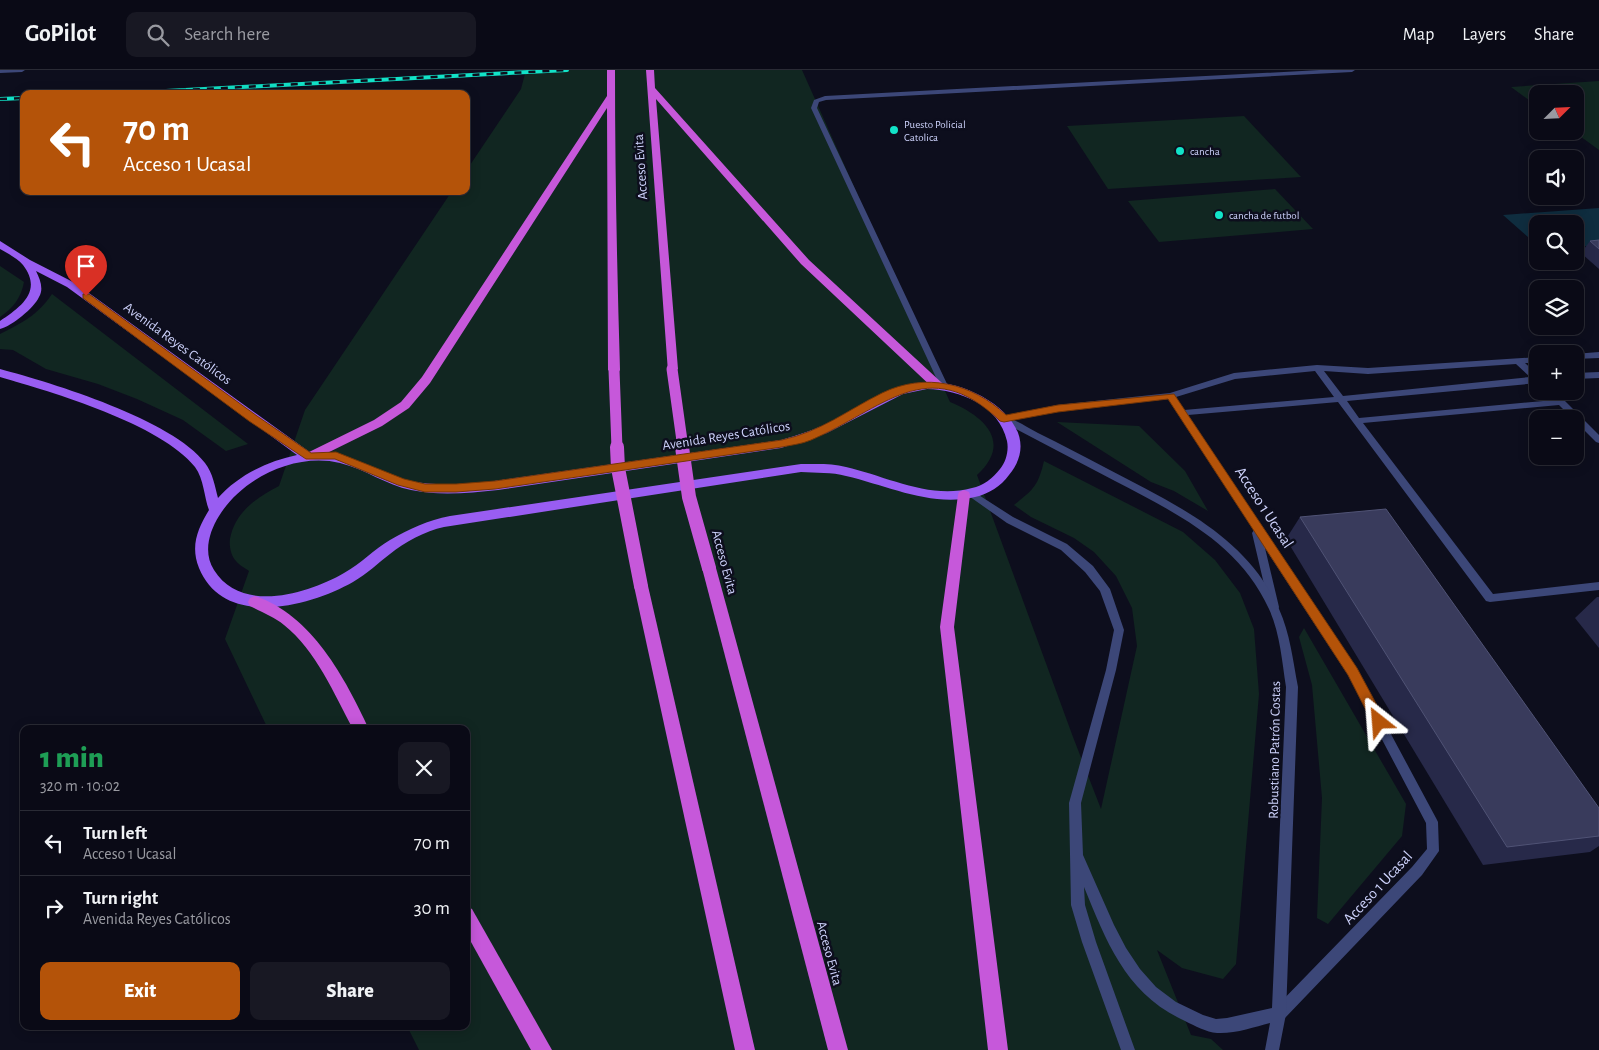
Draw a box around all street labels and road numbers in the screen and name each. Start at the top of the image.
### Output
street label: Acceso Evita [632,133,650,200]
street label: Avenida Reyes Católicos [121,300,234,387]
street label: Avenida Reyes Católicos [661,419,791,453]
street label: Acceso 1 Ucasal [1232,464,1296,551]
street label: Acceso Evita [709,529,739,596]
street label: Robustiano Patrón Costas [1267,681,1283,819]
street label: Acceso 1 Ucasal [1340,848,1415,927]
street label: Acceso Evita [814,920,844,987]

